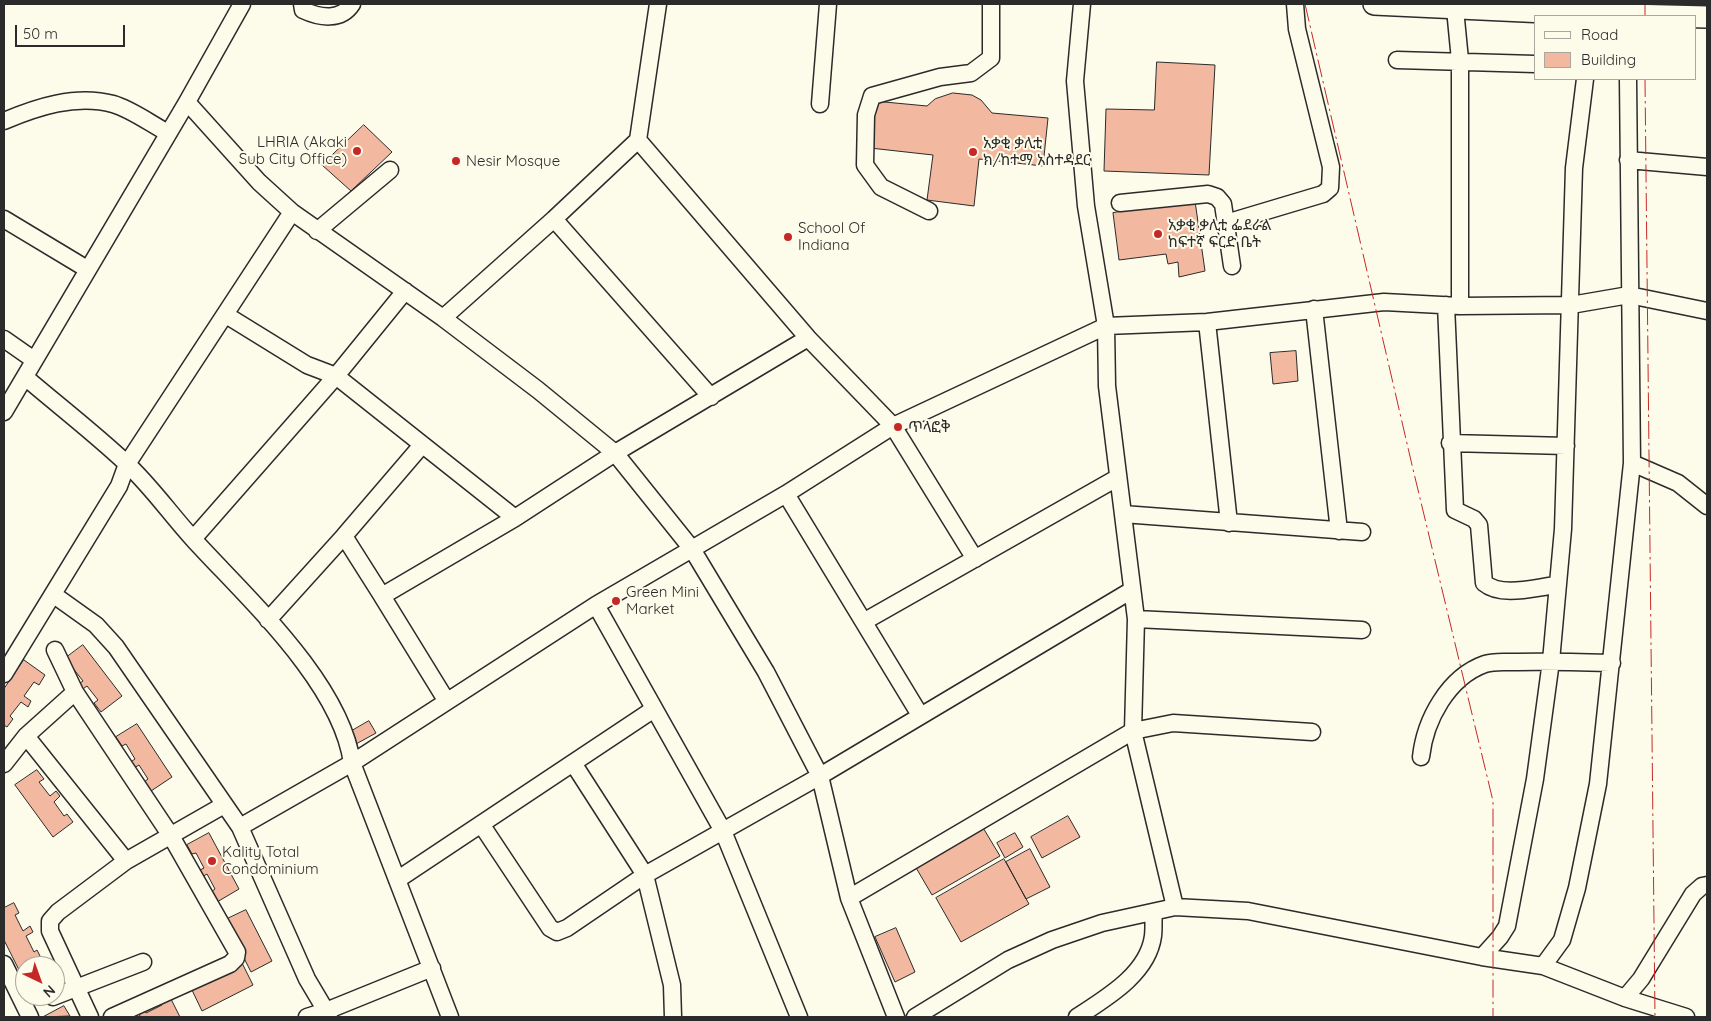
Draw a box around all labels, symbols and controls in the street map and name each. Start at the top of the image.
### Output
scale bar [18,15,128,47]
legend [1534,15,1696,80]
text: 50 m [23,24,58,43]
text: Road [1581,25,1618,44]
text: Building [1581,50,1636,69]
place label: LHRIA (Akaki Sub City Office) [239,133,347,168]
place label: አቃቂ ቃሊቲ ክ/ከተማ አስተዳደር [983,134,1090,169]
marker: LHRIA (Akaki Sub City Office) [351,145,363,157]
marker: አቃቂ ቃሊቲ ክ/ከተማ አስተዳደር [967,146,979,158]
place label: Nesir Mosque [466,152,560,170]
marker: Nesir Mosque [450,155,462,167]
place label: አቃቂ ቃሊቲ ፌደራል ከፍተኛ ፍርድ ቤት [1168,216,1272,251]
place label: School Of Indiana [798,219,865,254]
marker: አቃቂ ቃሊቲ ፌደራል ከፍተኛ ፍርድ ቤት [1152,228,1164,240]
marker: School Of Indiana [782,231,794,243]
place label: ጥላፎቅ [908,418,951,436]
marker: ጥላፎቅ [892,421,904,433]
place label: Green Mini Market [626,583,699,618]
marker: Green Mini Market [610,595,622,607]
place label: Kality Total Condominium [222,843,319,878]
marker: Kality Total Condominium [206,855,218,867]
north arrow [15,956,65,1006]
text: N [40,981,59,1002]

